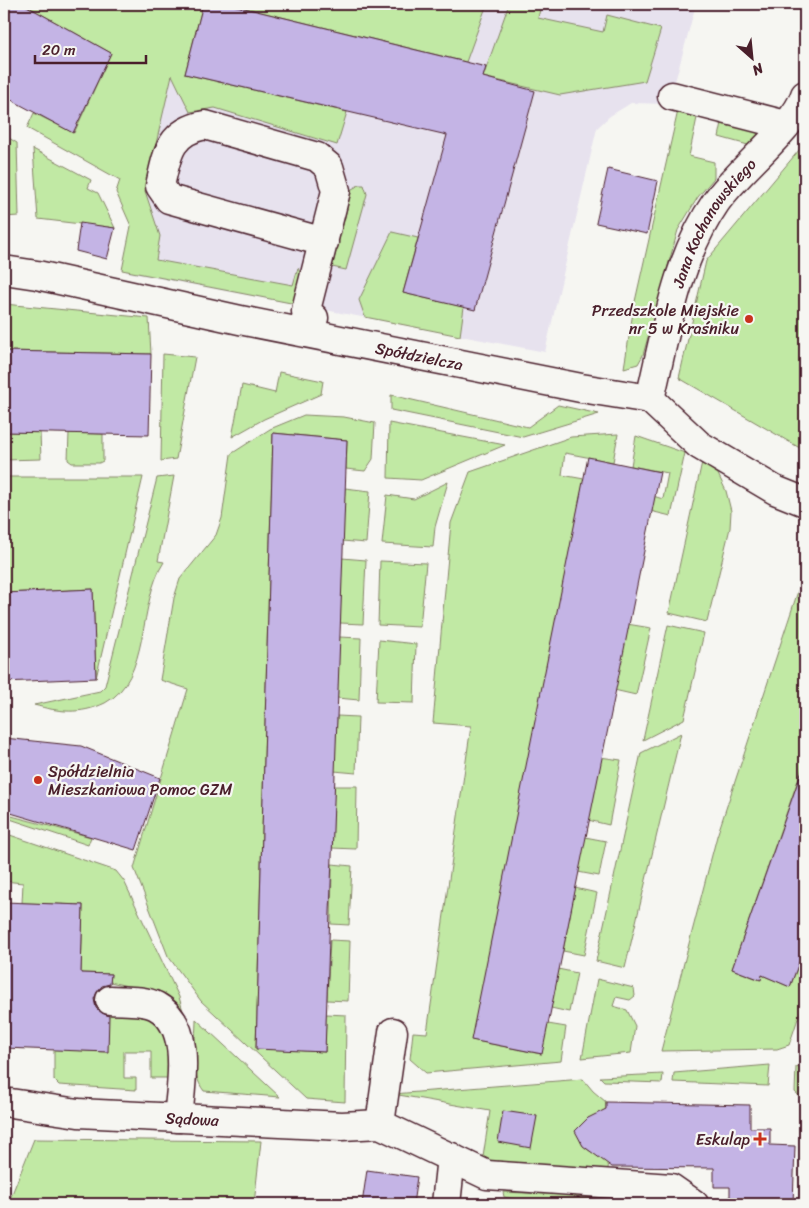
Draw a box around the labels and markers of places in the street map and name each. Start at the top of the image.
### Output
place label: Przedszkole Miejskie nr 5 w Kraśniku [592,296,739,343]
marker: Przedszkole Miejskie nr 5 w Kraśniku [743,313,755,325]
place label: Spółdzielnia Mieszkaniowa Pomoc GZM [48,757,232,804]
marker: Spółdzielnia Mieszkaniowa Pomoc GZM [32,774,44,786]
place label: Eskulap [696,1125,751,1154]
marker: Eskulap [754,1133,766,1145]

